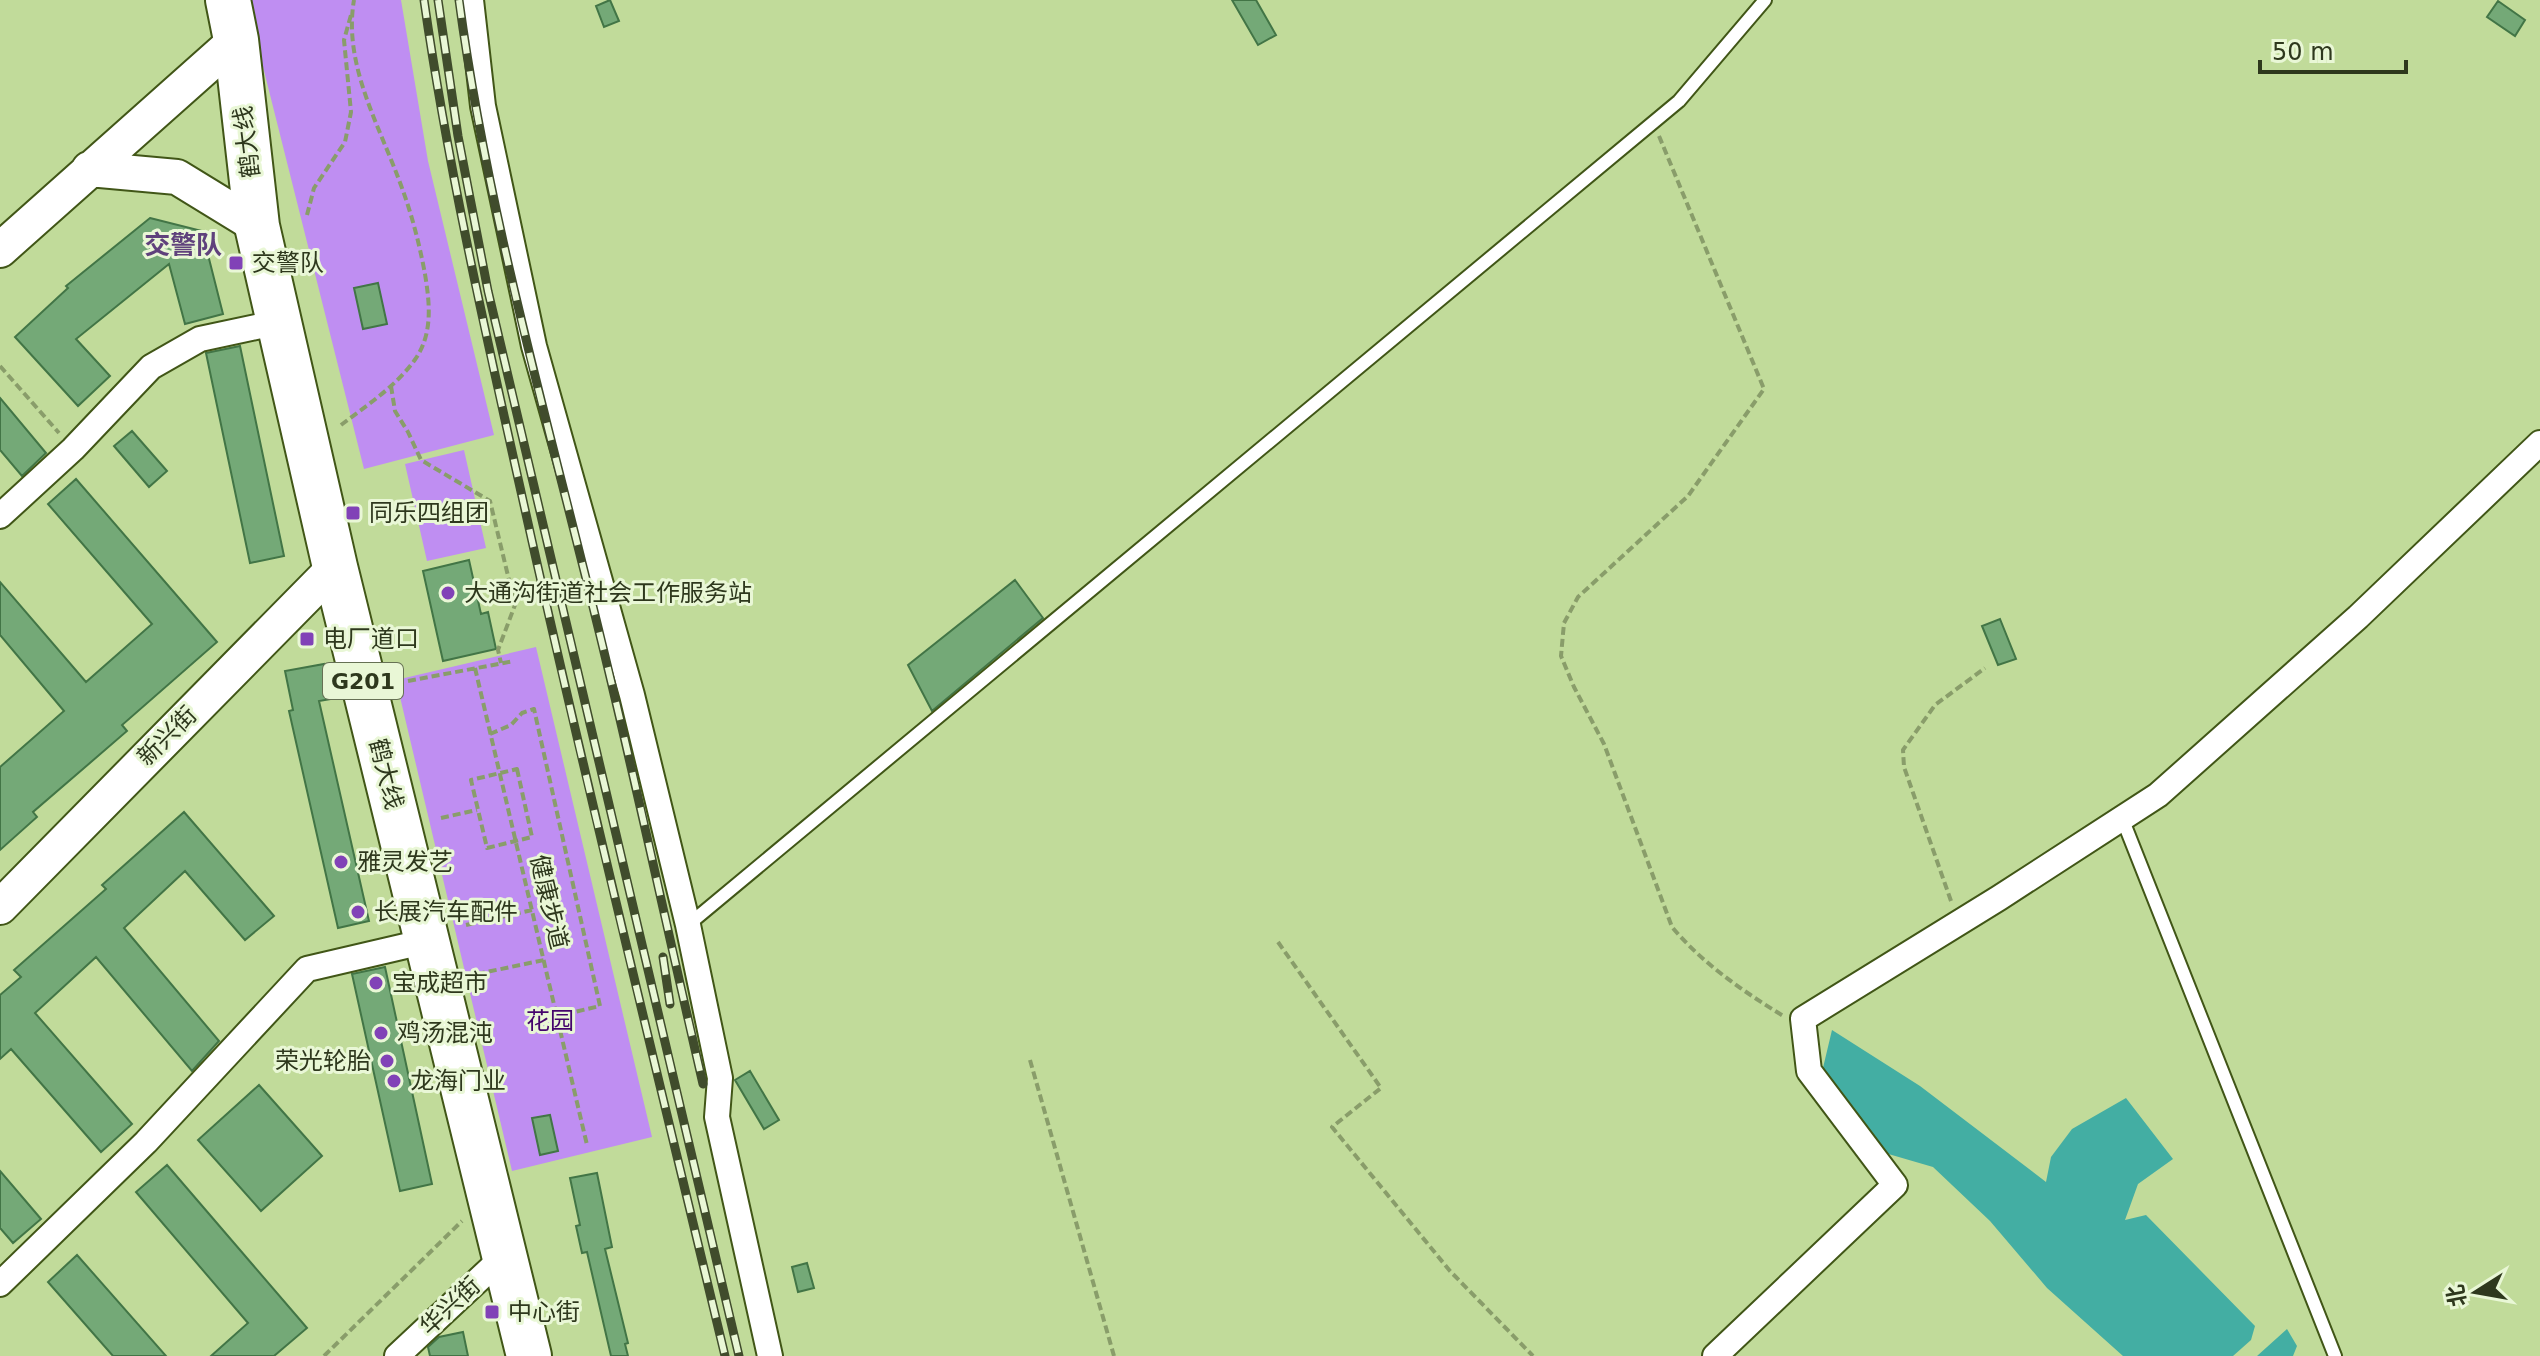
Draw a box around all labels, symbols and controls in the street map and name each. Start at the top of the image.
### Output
scale bar [2260,24,2406,74]
text: 50 m [2272,38,2334,66]
street label: 鹤大线 [229,105,265,179]
district label: 交警队 [144,230,222,260]
place label: 交警队 [252,249,324,277]
marker: 交警队 [227,254,245,272]
place label: 同乐四组团 [369,499,489,527]
marker: 同乐四组团 [344,504,362,522]
place label: 大通沟街道社会工作服务站 [464,579,752,607]
marker: 大通沟街道社会工作服务站 [439,584,457,602]
place label: 电厂道口 [323,625,419,653]
marker: 电厂道口 [298,630,316,648]
road number: G201 [323,663,403,699]
street label: 新兴街 [132,701,202,771]
street label: 鹤大线 [364,736,408,812]
place label: 雅灵发艺 [357,848,453,876]
street label: 健康步道 [525,852,573,952]
marker: 雅灵发艺 [332,853,350,871]
place label: 长展汽车配件 [374,898,518,926]
marker: 长展汽车配件 [349,903,367,921]
place label: 宝成超市 [392,969,488,997]
marker: 宝成超市 [367,974,385,992]
park label: 花园 [526,1007,574,1035]
place label: 鸡汤混沌 [397,1019,493,1047]
marker: 鸡汤混沌 [372,1024,390,1042]
place label: 荣光轮胎 [275,1047,371,1075]
marker: 荣光轮胎 [378,1052,396,1070]
place label: 龙海门业 [410,1067,506,1095]
marker: 龙海门业 [385,1072,403,1090]
north arrow [2436,1252,2516,1332]
street label: 华兴街 [414,1271,486,1341]
text: 北 [2442,1283,2471,1309]
place label: 中心街 [508,1298,580,1326]
marker: 中心街 [483,1303,501,1321]

